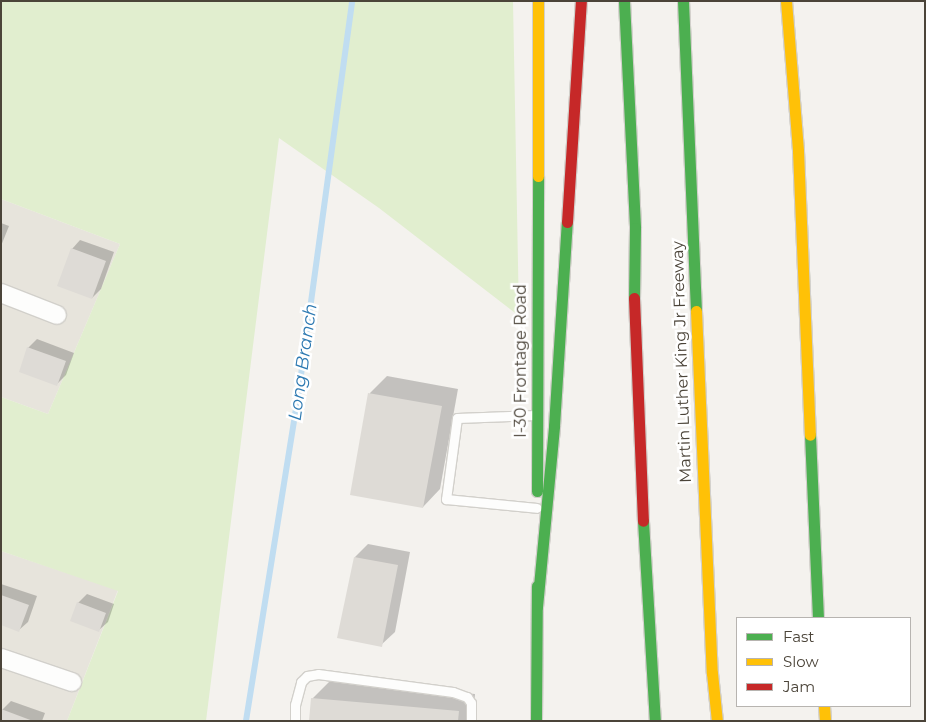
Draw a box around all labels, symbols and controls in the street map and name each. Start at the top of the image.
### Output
street label: Martin Luther King Jr Freeway [668,241,696,483]
street label: I-30 Frontage Road [511,284,531,438]
water label: Long Branch [284,302,322,422]
legend [736,617,911,707]
text: Fast [783,627,814,646]
text: Slow [783,652,819,671]
text: Jam [783,677,815,696]

